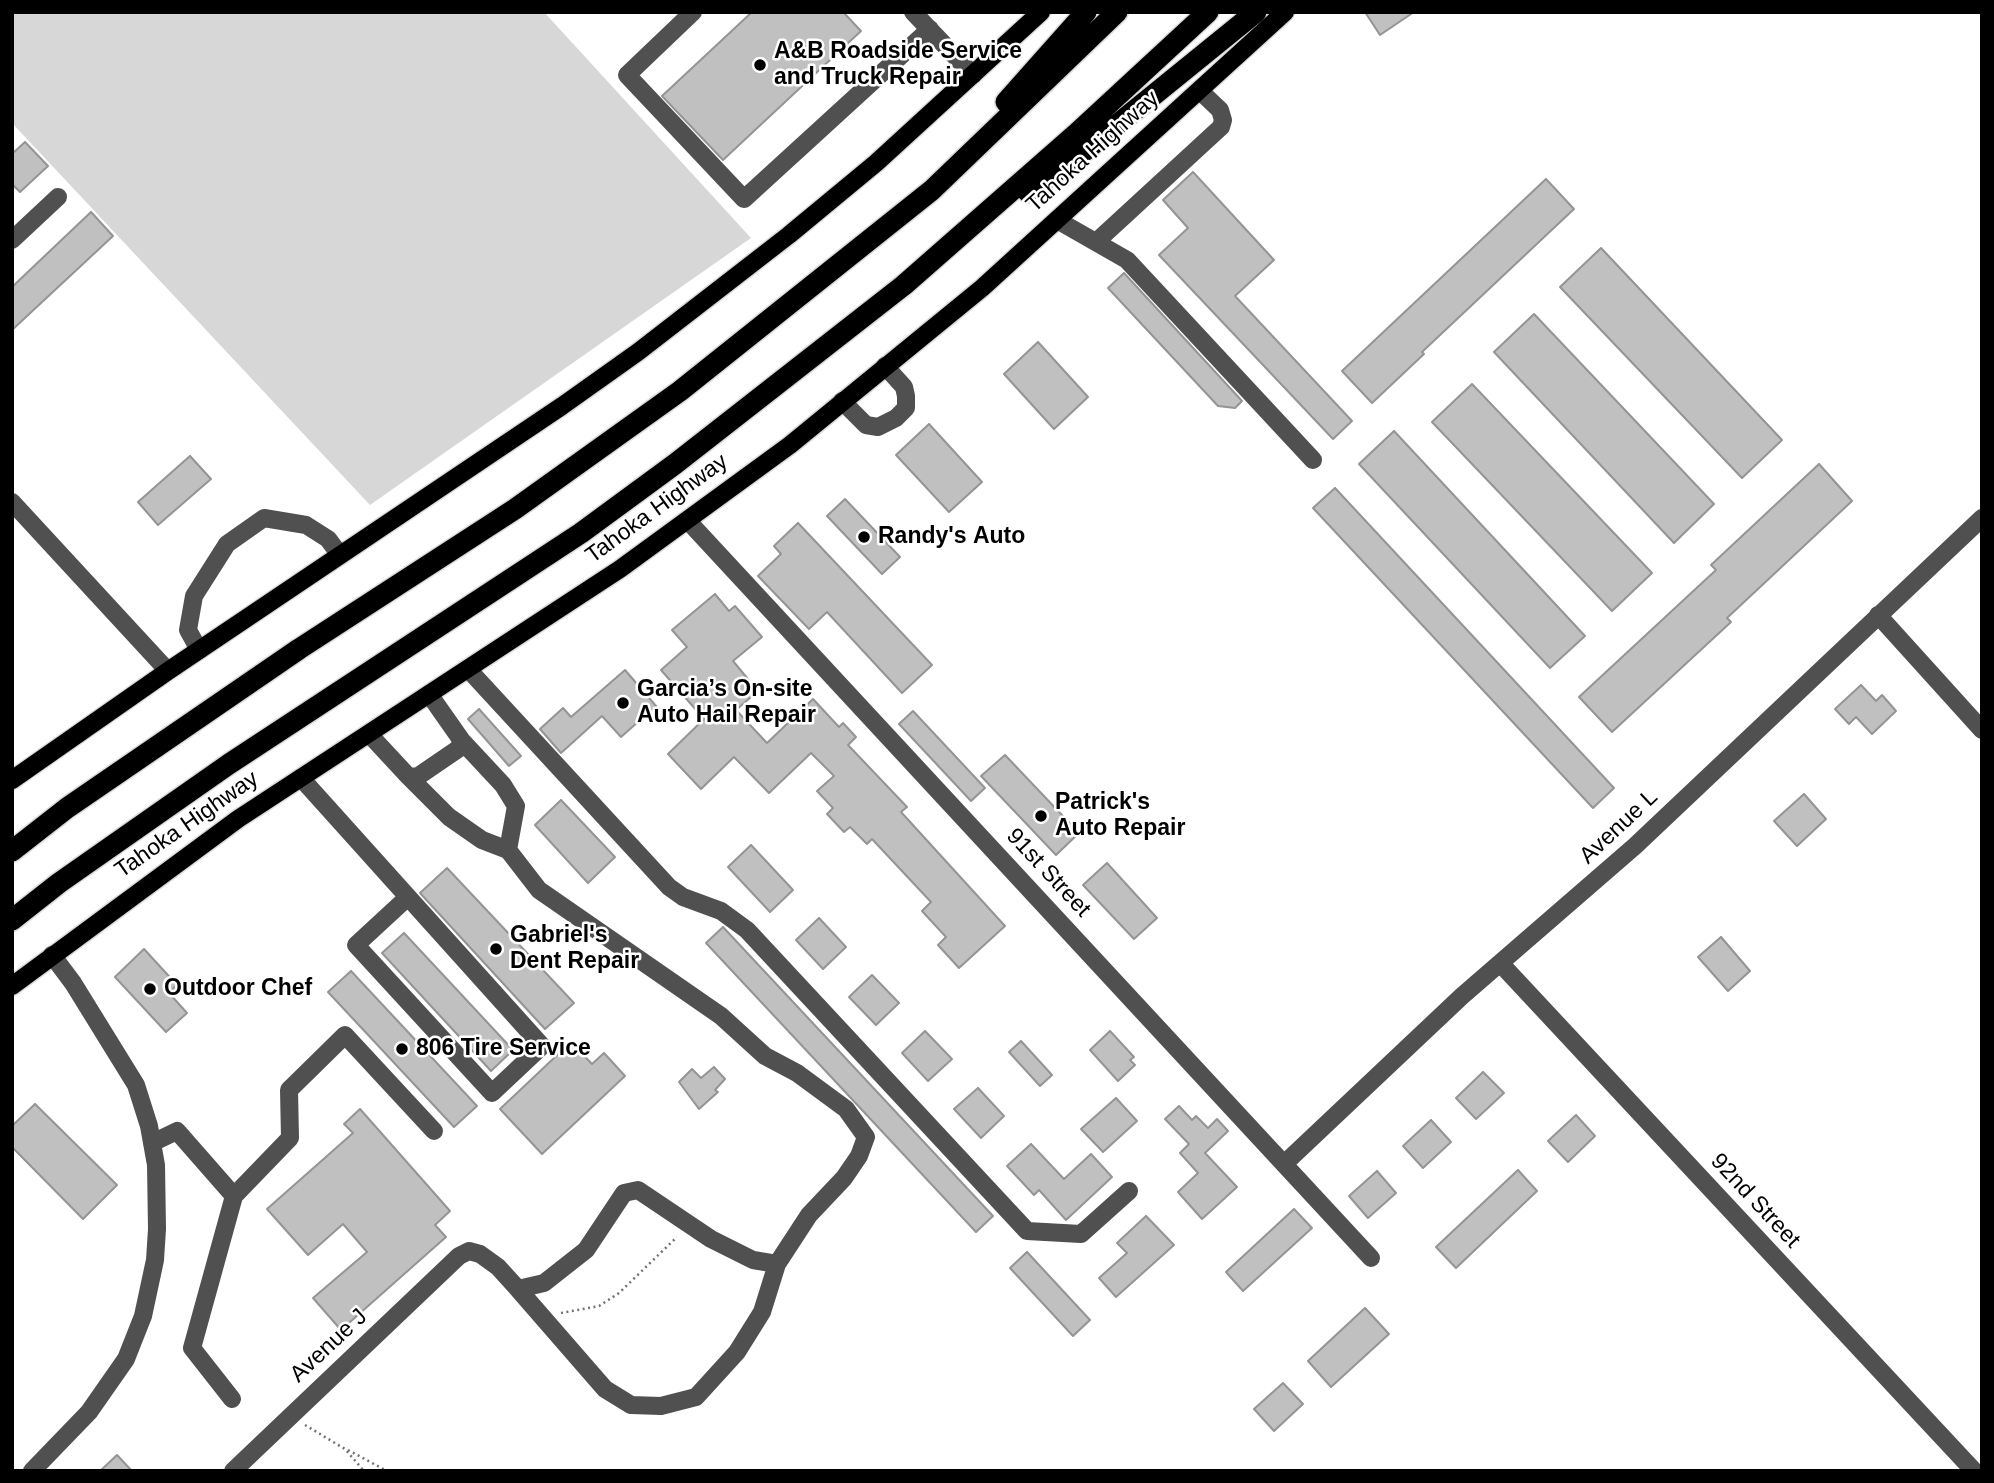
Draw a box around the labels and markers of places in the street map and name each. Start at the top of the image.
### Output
place label: A&B Roadside Service and Truck Repair [774,38,1022,92]
marker: A&B Roadside Service and Truck Repair [752,57,768,73]
place label: Randy's Auto [878,523,1025,551]
marker: Randy's Auto [856,529,872,545]
place label: Garcia’s On-site Auto Hail Repair [637,676,816,730]
marker: Garcia’s On-site Auto Hail Repair [615,695,631,711]
place label: Patrick's Auto Repair [1055,789,1185,843]
marker: Patrick's Auto Repair [1033,808,1049,824]
place label: Gabriel's Dent Repair [510,922,639,976]
marker: Gabriel's Dent Repair [488,941,504,957]
place label: Outdoor Chef [164,975,312,1003]
marker: Outdoor Chef [142,981,158,997]
place label: 806 Tire Service [416,1035,591,1063]
marker: 806 Tire Service [394,1041,410,1057]

